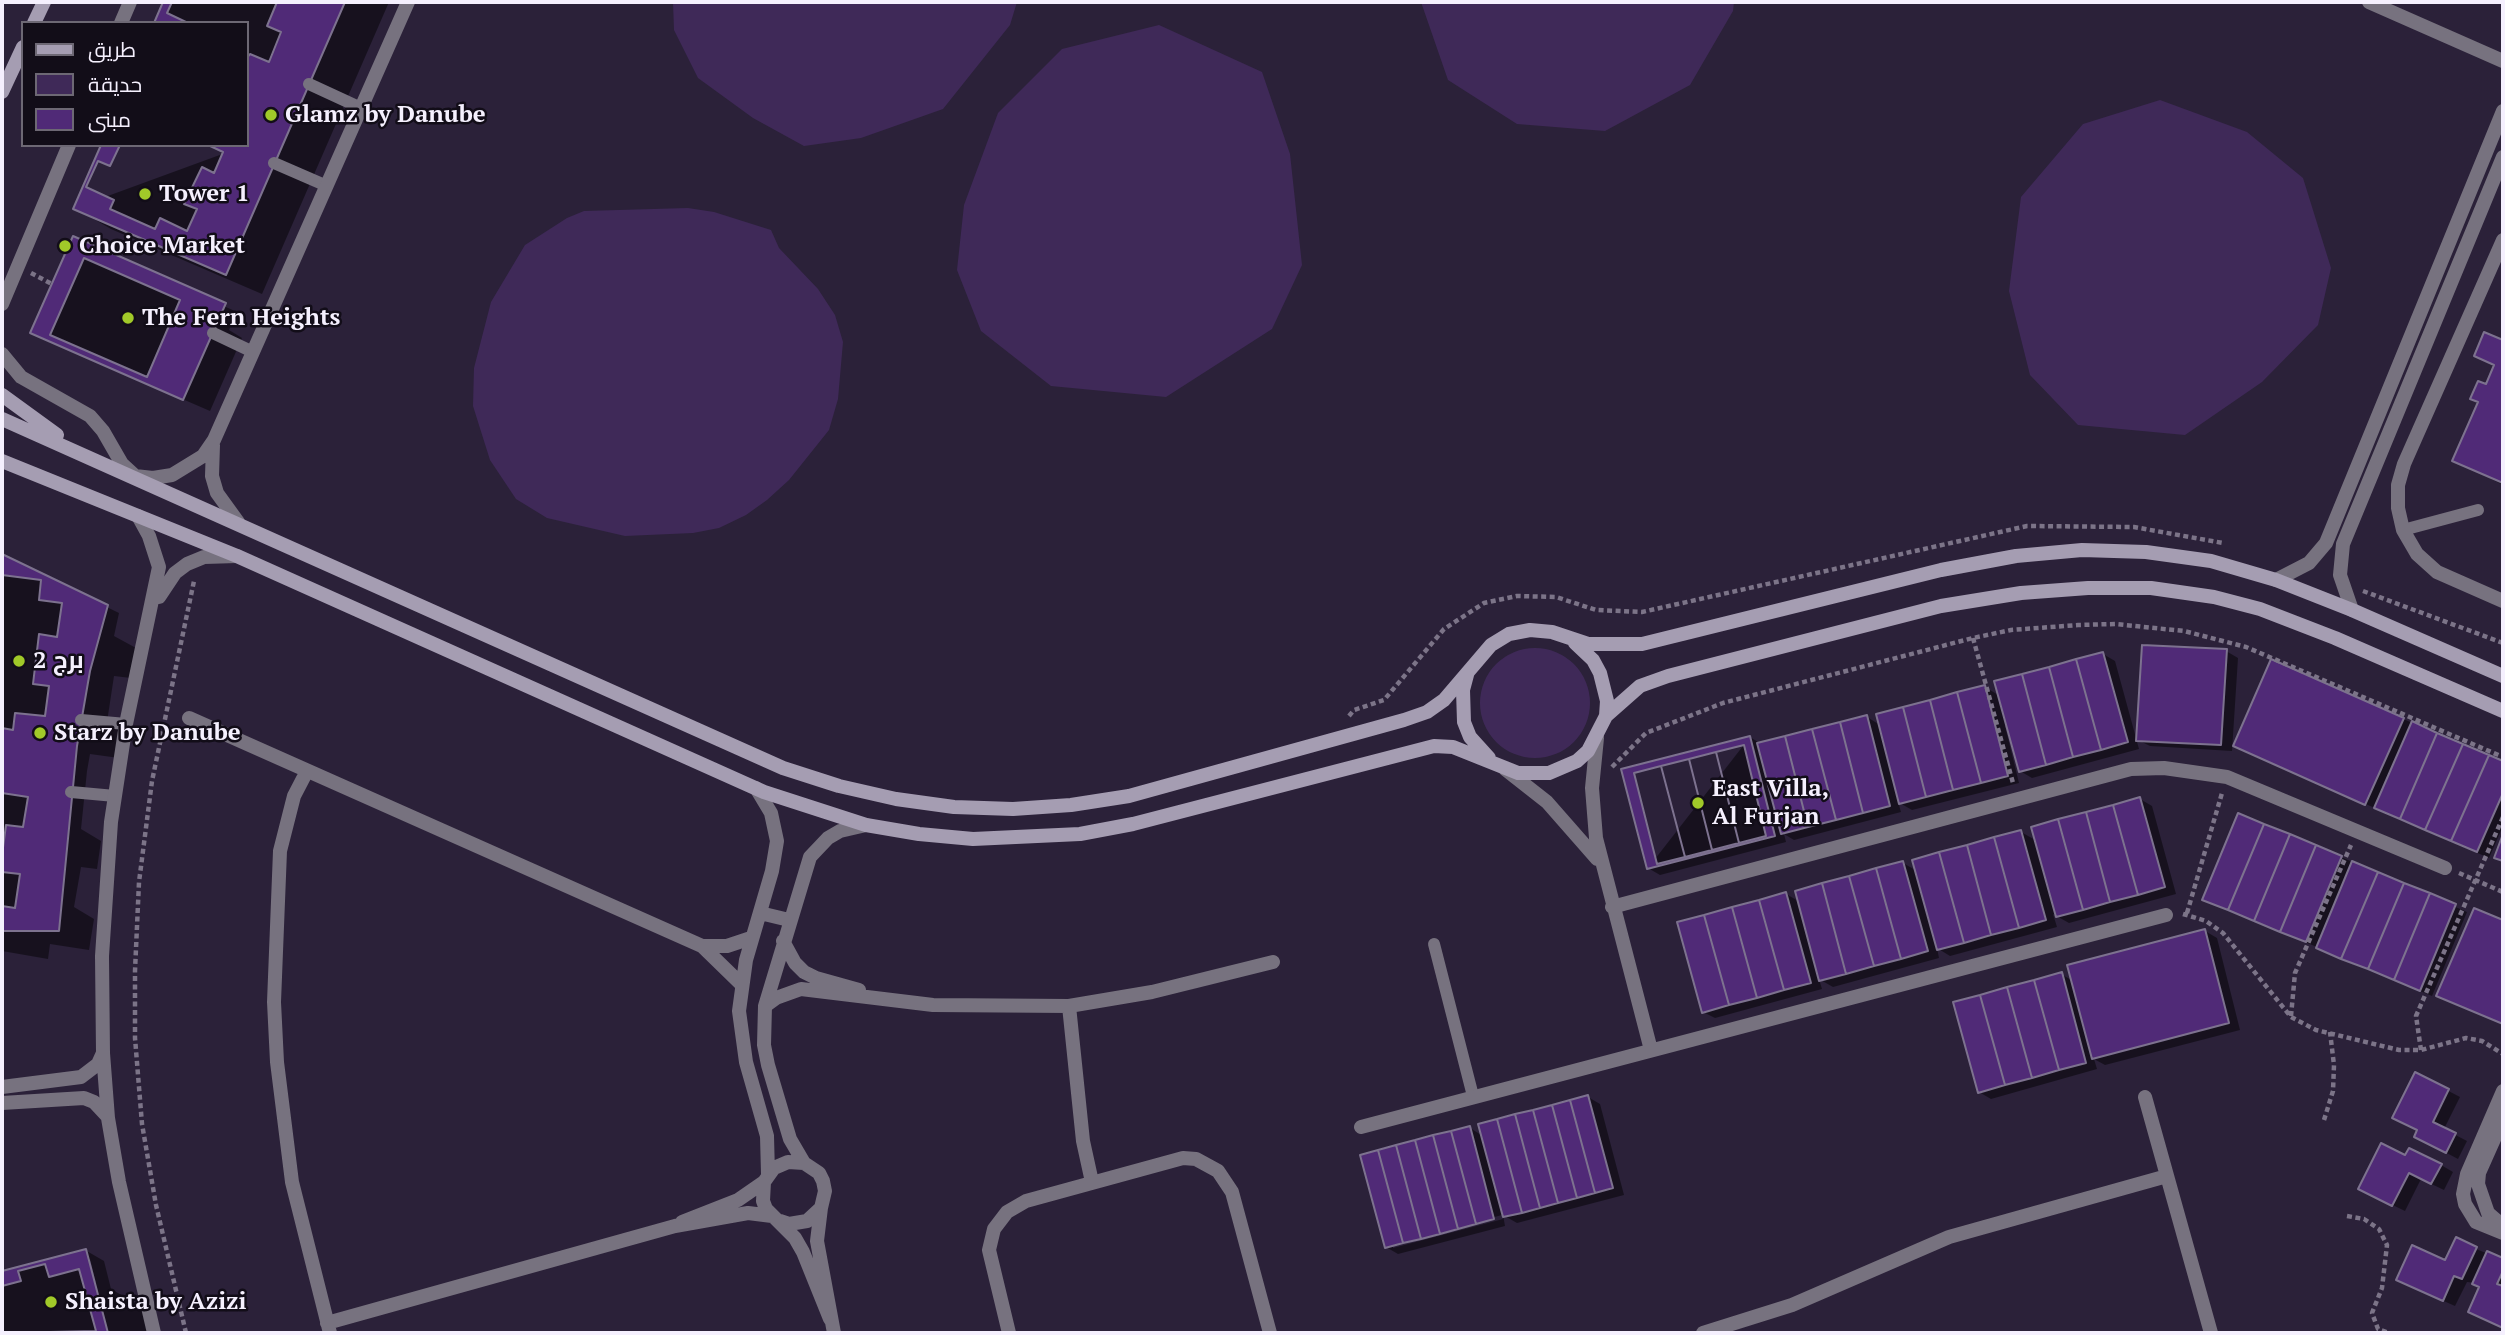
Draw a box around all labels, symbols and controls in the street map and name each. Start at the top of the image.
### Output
legend [21,21,248,147]
text: طريق [88,35,136,63]
text: حديقة [88,70,142,98]
place label: Glamz by Danube [285,101,486,129]
text: مبنى [88,105,131,133]
marker: Glamz by Danube [263,107,279,123]
place label: Tower 1 [159,180,249,208]
marker: Tower 1 [137,186,153,202]
place label: Choice Market [79,232,245,260]
marker: Choice Market [57,238,73,254]
place label: The Fern Heights [142,304,340,332]
marker: The Fern Heights [120,310,136,326]
place label: برج 2 [33,647,84,675]
marker: برج 2 [11,653,27,669]
place label: Starz by Danube [54,719,241,747]
marker: Starz by Danube [32,725,48,741]
place label: East Villa, Al Furjan [1712,775,1829,831]
marker: East Villa, Al Furjan [1690,795,1706,811]
place label: Shaista by Azizi [65,1288,246,1316]
marker: Shaista by Azizi [43,1294,59,1310]

